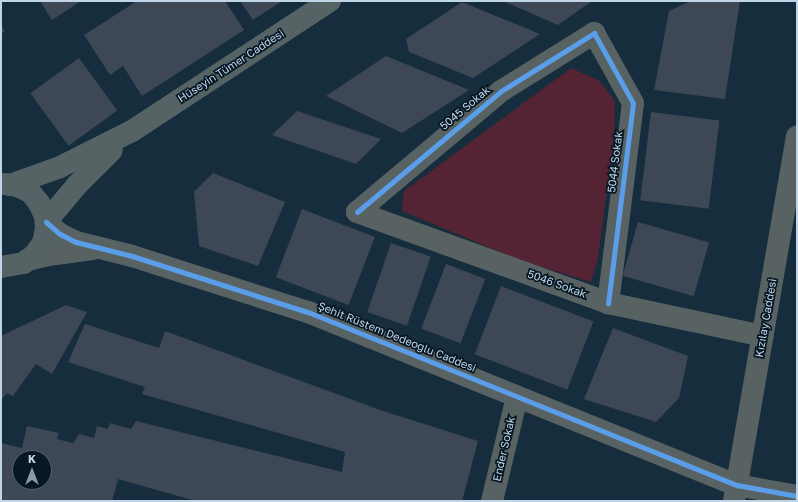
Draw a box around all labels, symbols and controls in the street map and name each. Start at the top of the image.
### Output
street label: Hüseyin Tümer Caddesi [175,27,287,105]
street label: 5045 Sokak [437,83,493,133]
street label: 5044 Sokak [605,131,625,193]
street label: 5046 Sokak [526,267,588,301]
street label: Kızılay Caddesi [753,278,779,358]
street label: Şehit Rüstem Dedeoğlu Caddesi [316,299,478,375]
street label: Ender Sokak [490,415,518,483]
north arrow [12,450,52,490]
text: K [28,452,36,465]

